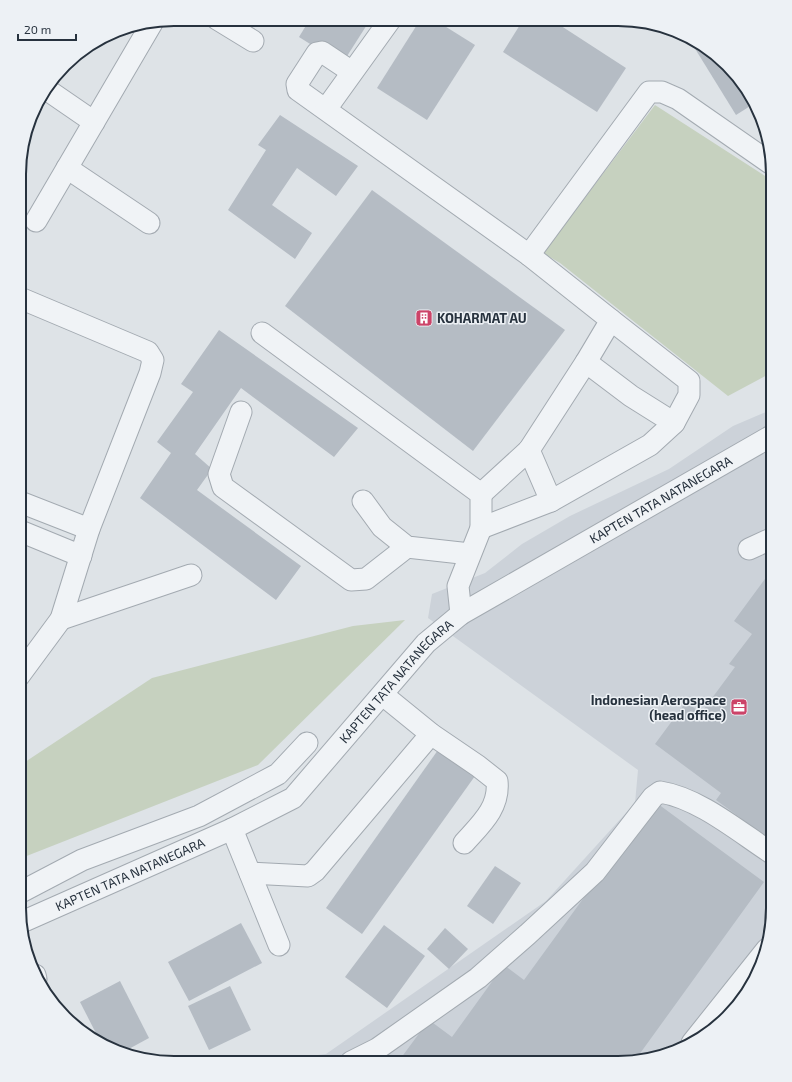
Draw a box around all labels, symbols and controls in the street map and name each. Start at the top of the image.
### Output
scale bar [18,16,76,42]
text: 20 m [24,22,51,36]
building icon: KOHARMAT AU [414,308,434,328]
place label: KOHARMAT AU [437,310,527,326]
street label: KAPTEN TATA NATANEGARA [587,452,735,547]
street label: KAPTEN TATA NATANEGARA [336,616,456,746]
place label: Indonesian Aerospace (head office) [591,692,726,723]
office icon: Indonesian Aerospace (head office) [729,697,749,717]
street label: KAPTEN TATA NATANEGARA [53,834,207,914]

